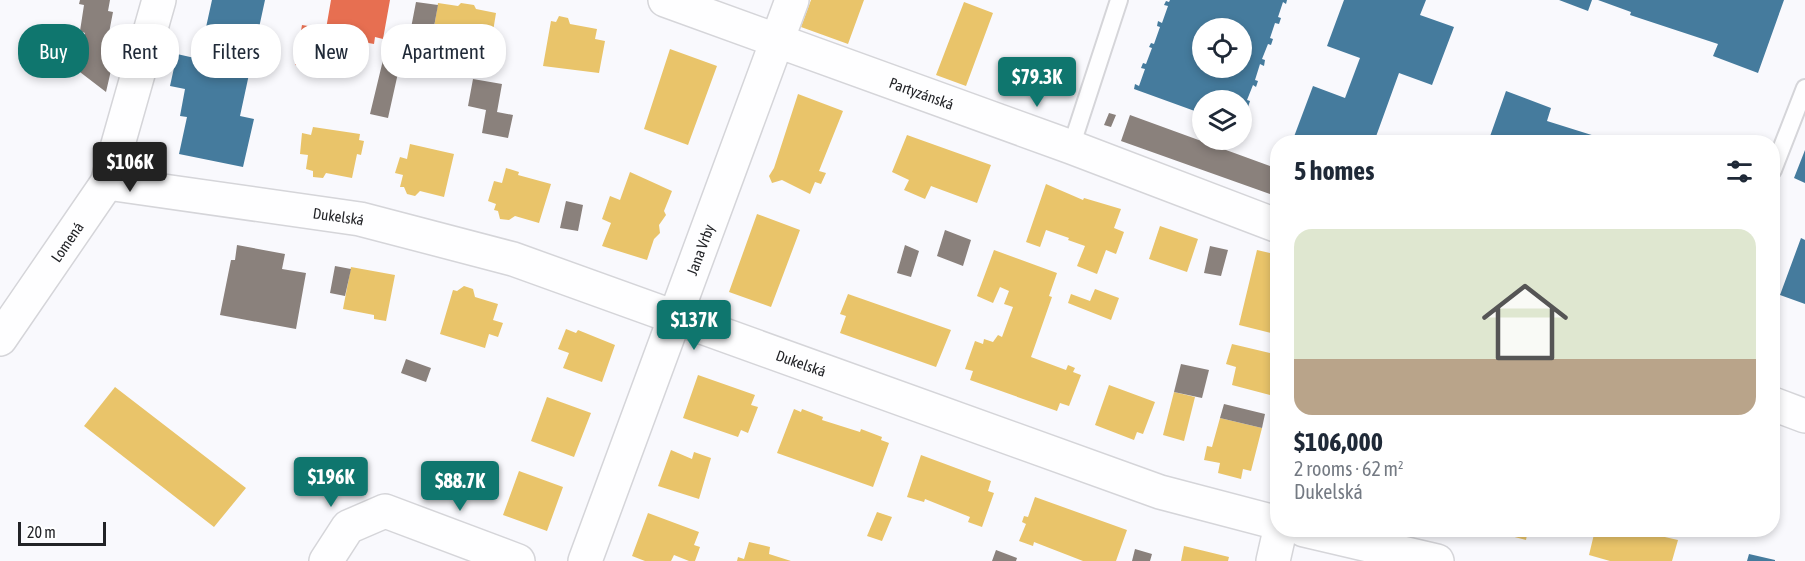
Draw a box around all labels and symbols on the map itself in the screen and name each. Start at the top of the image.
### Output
pin: $79.3K [988,57,1086,108]
street label: Partyzánská [887,73,956,112]
pin: $106K [88,142,172,193]
street label: Dukelská [312,204,366,228]
street label: Lomená [47,218,86,265]
street label: Jana Vrby [683,222,717,277]
pin: $137K [652,300,736,351]
street label: Dukelská [774,346,828,380]
pin: $196K [289,457,373,508]
pin: $88.7K [411,461,509,512]
scale bar [18,519,106,546]

